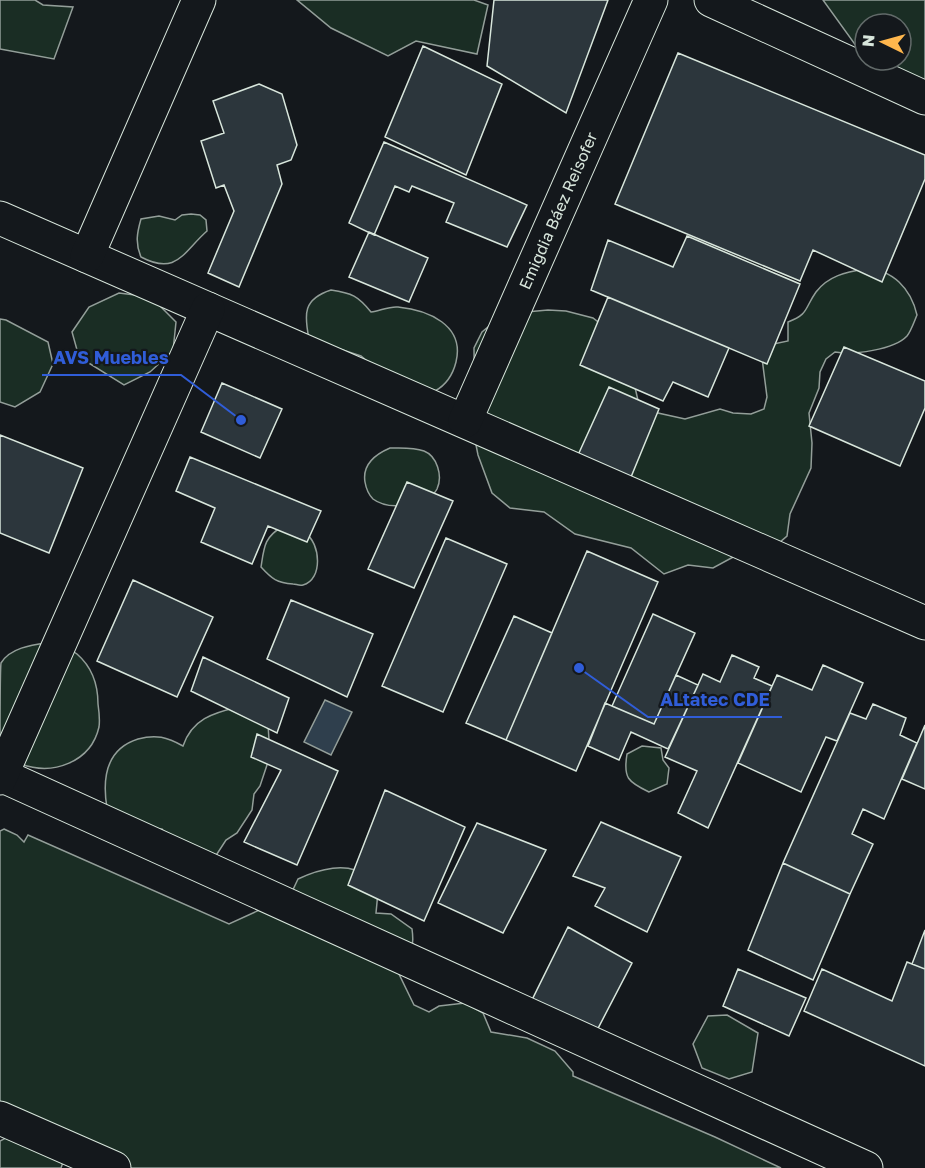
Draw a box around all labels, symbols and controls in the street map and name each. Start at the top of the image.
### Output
north arrow [853,12,913,72]
text: N [858,34,879,48]
street label: Emigdia Báez Reisofer [514,129,601,292]
callout: AVS Muebles [42,339,181,375]
text: AVS Muebles [53,346,169,368]
callout: ALtatec CDE [648,681,782,717]
text: ALtatec CDE [660,688,770,710]

